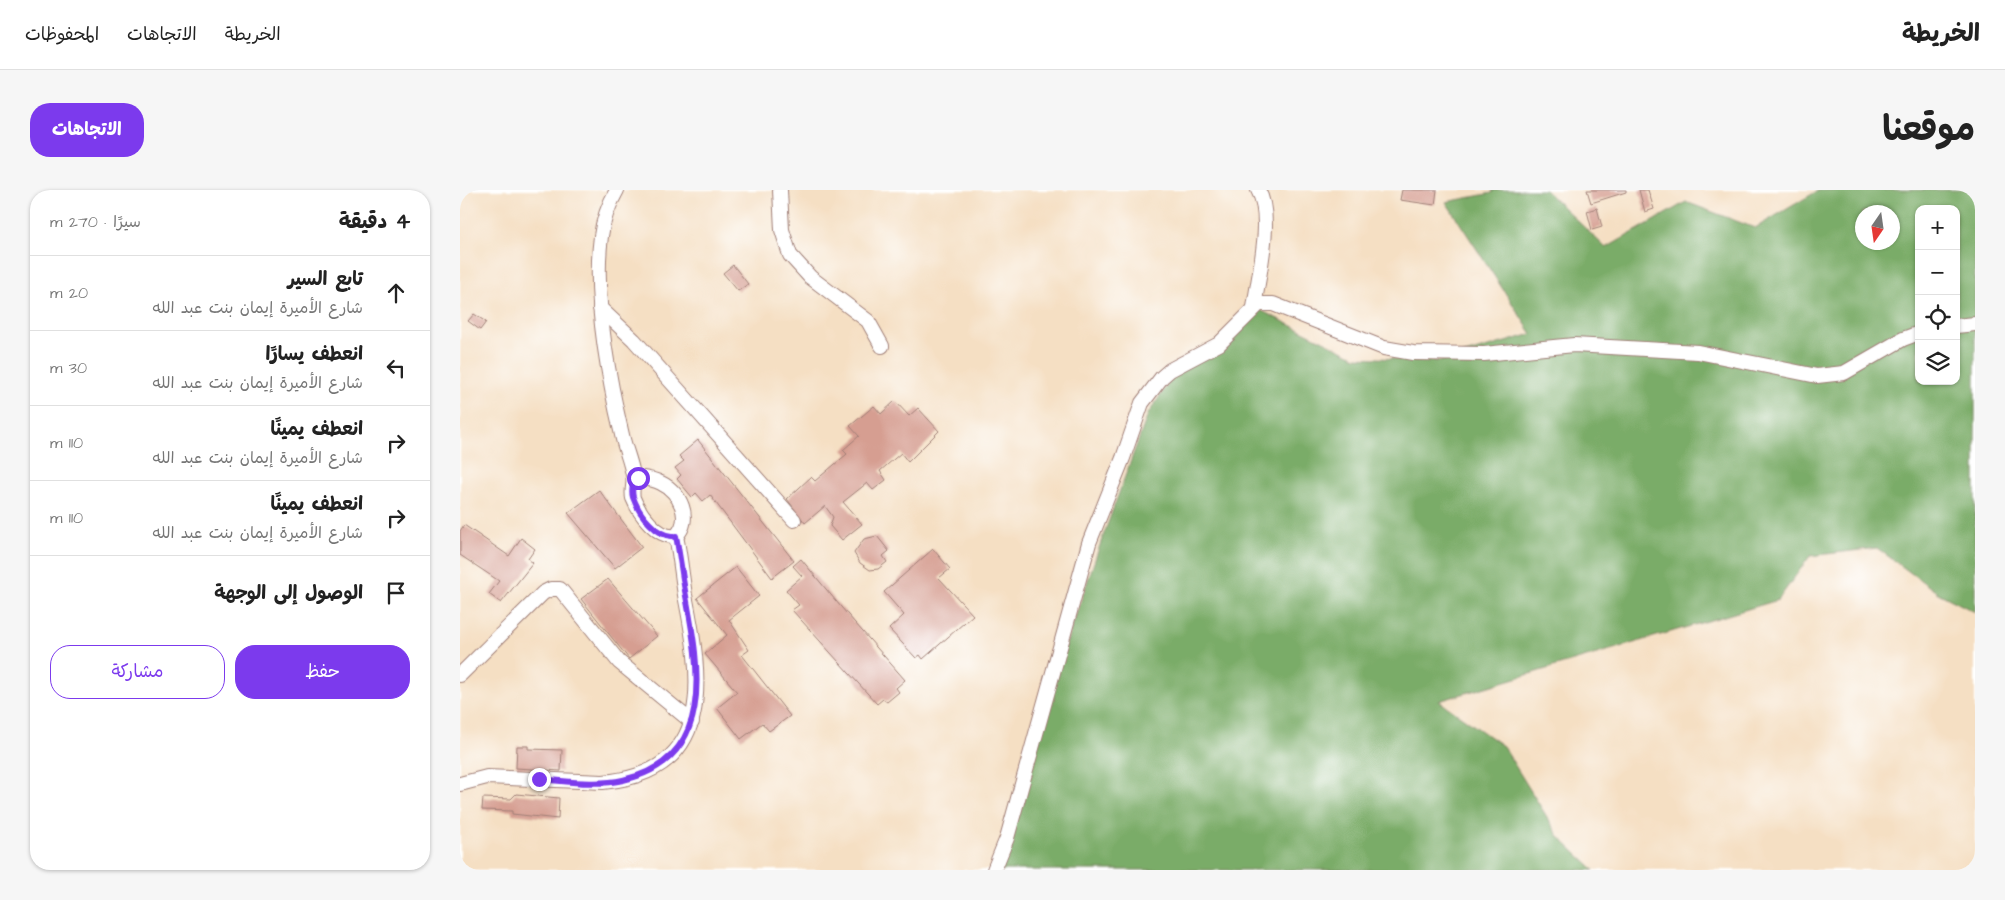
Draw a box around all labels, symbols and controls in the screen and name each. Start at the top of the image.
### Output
text: الخريطة [1902,17,1980,51]
text: المحفوظات [25,22,99,47]
text: الاتجاهات [127,22,197,47]
text: الخريطة [225,22,281,47]
button: الاتجاهات [30,103,144,157]
text: موقعنا [1882,105,1975,154]
north arrow [1855,205,1900,250]
map controls [1915,205,1960,385]
button: + [1915,205,1960,250]
text: 4 دقيقة [339,207,410,236]
text: سيرًا · 270 m [50,211,141,233]
button: − [1915,250,1960,295]
text: تابع السير [288,266,363,293]
icon: ahead [382,279,410,307]
text: 20 m [50,282,88,304]
button: locate [1915,295,1960,340]
text: شارع الأميرة إيمان بنت عبد الله [152,297,363,319]
button: layers [1915,340,1960,385]
text: انعطف يسارًا [266,341,363,368]
icon: left [382,354,410,382]
text: 30 m [50,357,87,379]
text: شارع الأميرة إيمان بنت عبد الله [152,372,363,394]
text: انعطف يمينًا [271,416,363,443]
icon: right [382,429,410,457]
text: 110 m [50,432,83,454]
text: شارع الأميرة إيمان بنت عبد الله [152,447,363,469]
route start [627,467,650,490]
text: انعطف يمينًا [271,491,363,518]
icon: right [382,504,410,532]
text: 110 m [50,507,83,529]
text: شارع الأميرة إيمان بنت عبد الله [152,522,363,544]
icon: arrive [382,579,410,607]
text: الوصول إلى الوجهة [214,580,363,607]
button: مشاركة [50,645,225,699]
button: حفظ [235,645,410,699]
route end [528,768,551,791]

